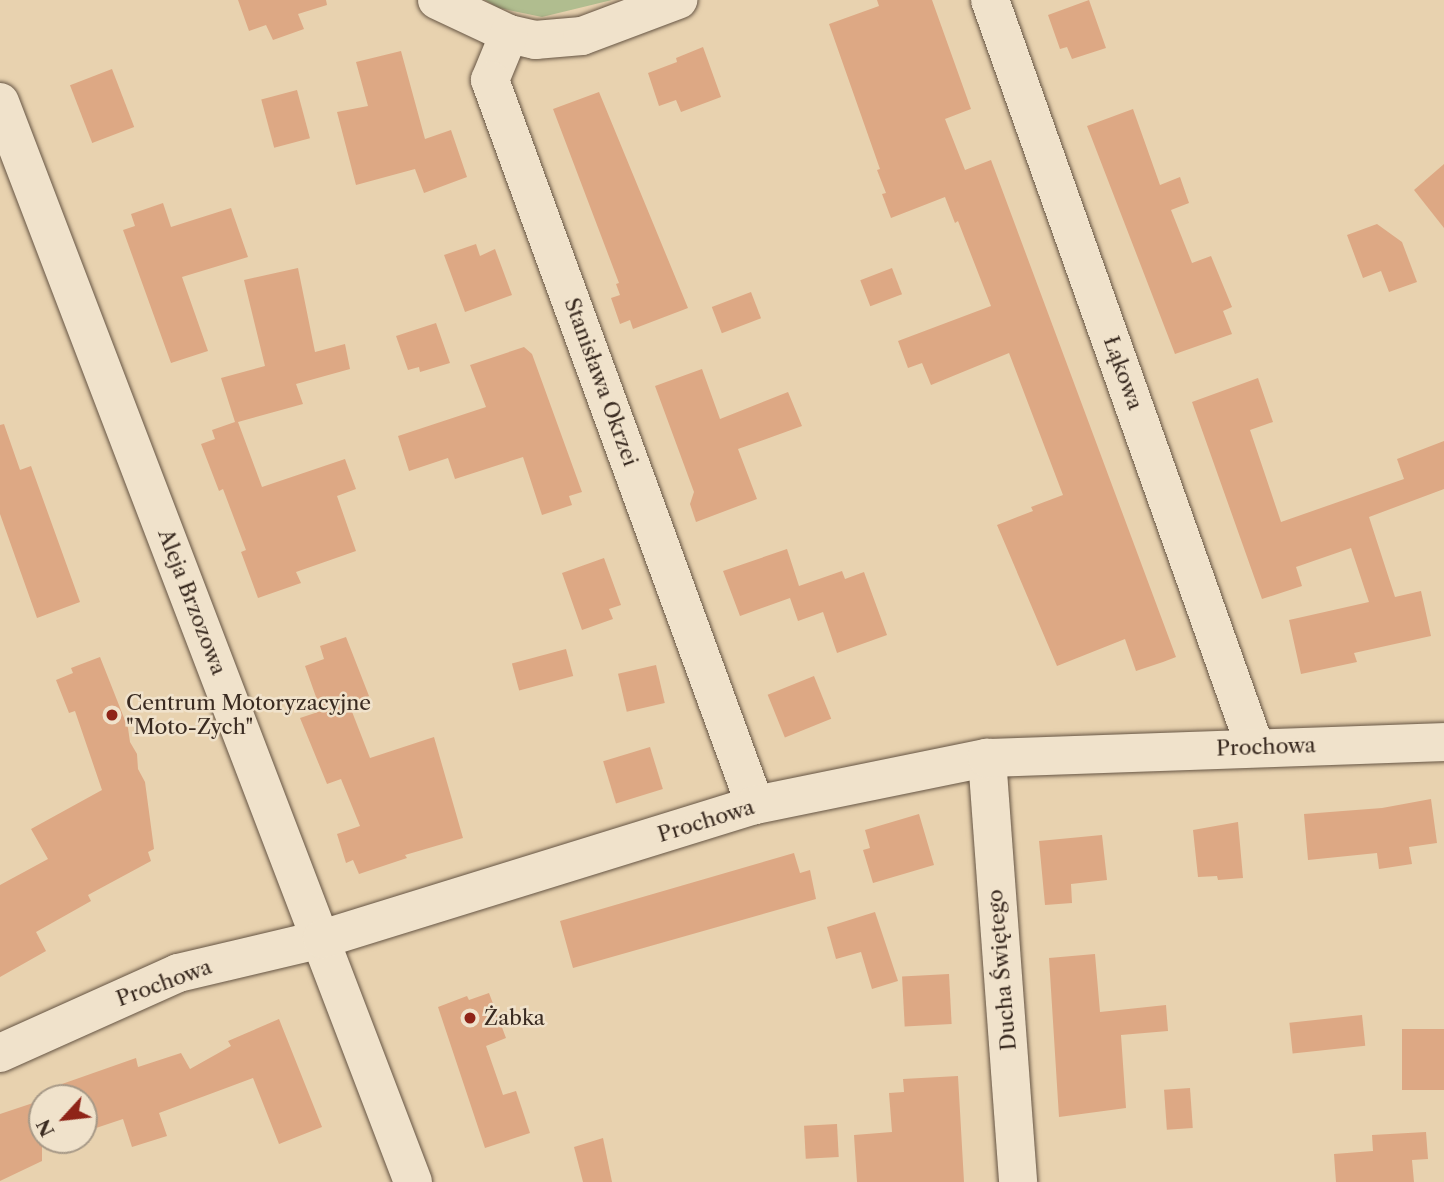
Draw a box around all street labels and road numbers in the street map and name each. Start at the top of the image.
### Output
street label: Stanisława Okrzei [559,294,643,470]
street label: Łąkowa [1098,333,1148,413]
street label: Aleja Brzozowa [153,525,231,679]
street label: Prochowa [1216,733,1316,761]
street label: Prochowa [655,794,757,848]
street label: Ducha Świętego [982,888,1022,1052]
street label: Prochowa [113,954,215,1012]

